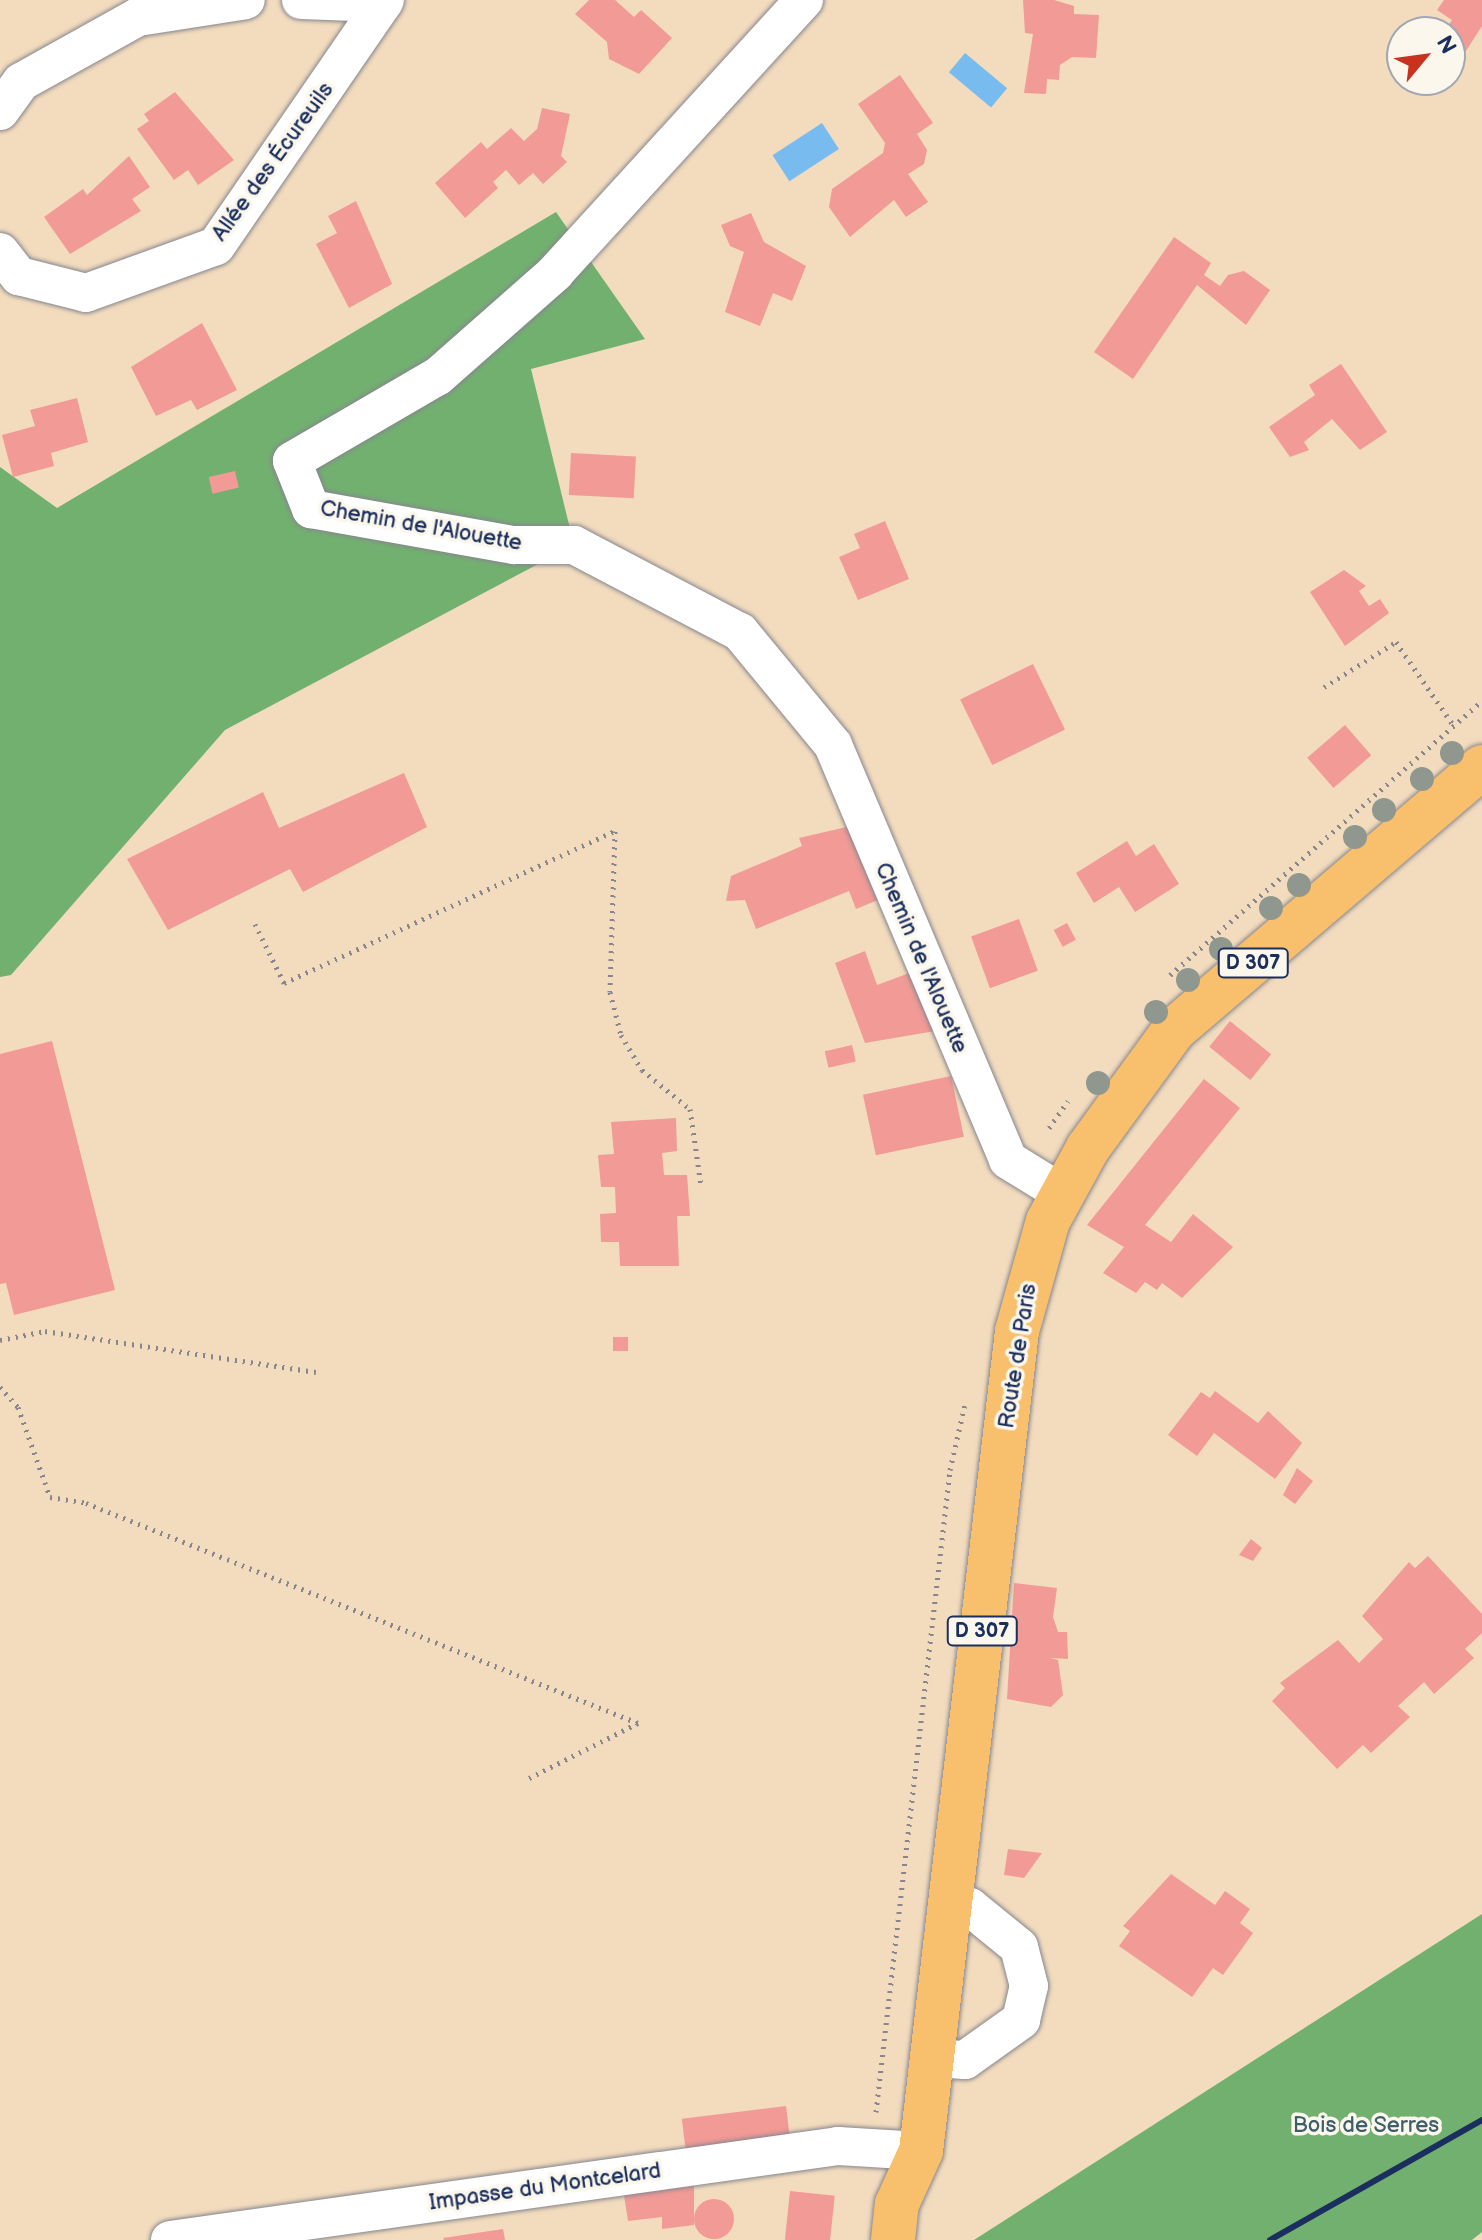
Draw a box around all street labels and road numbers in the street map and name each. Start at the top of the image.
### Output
street label: Allée des Écureuils [207,78,339,246]
street label: Chemin de l'Alouette [318,495,524,557]
street label: Chemin de l'Alouette [869,859,973,1057]
road number: D 307 [1217,947,1289,979]
street label: Route de Paris [994,1282,1042,1430]
road number: D 307 [946,1615,1018,1647]
street label: Impasse du Montcelard [427,2158,663,2216]

